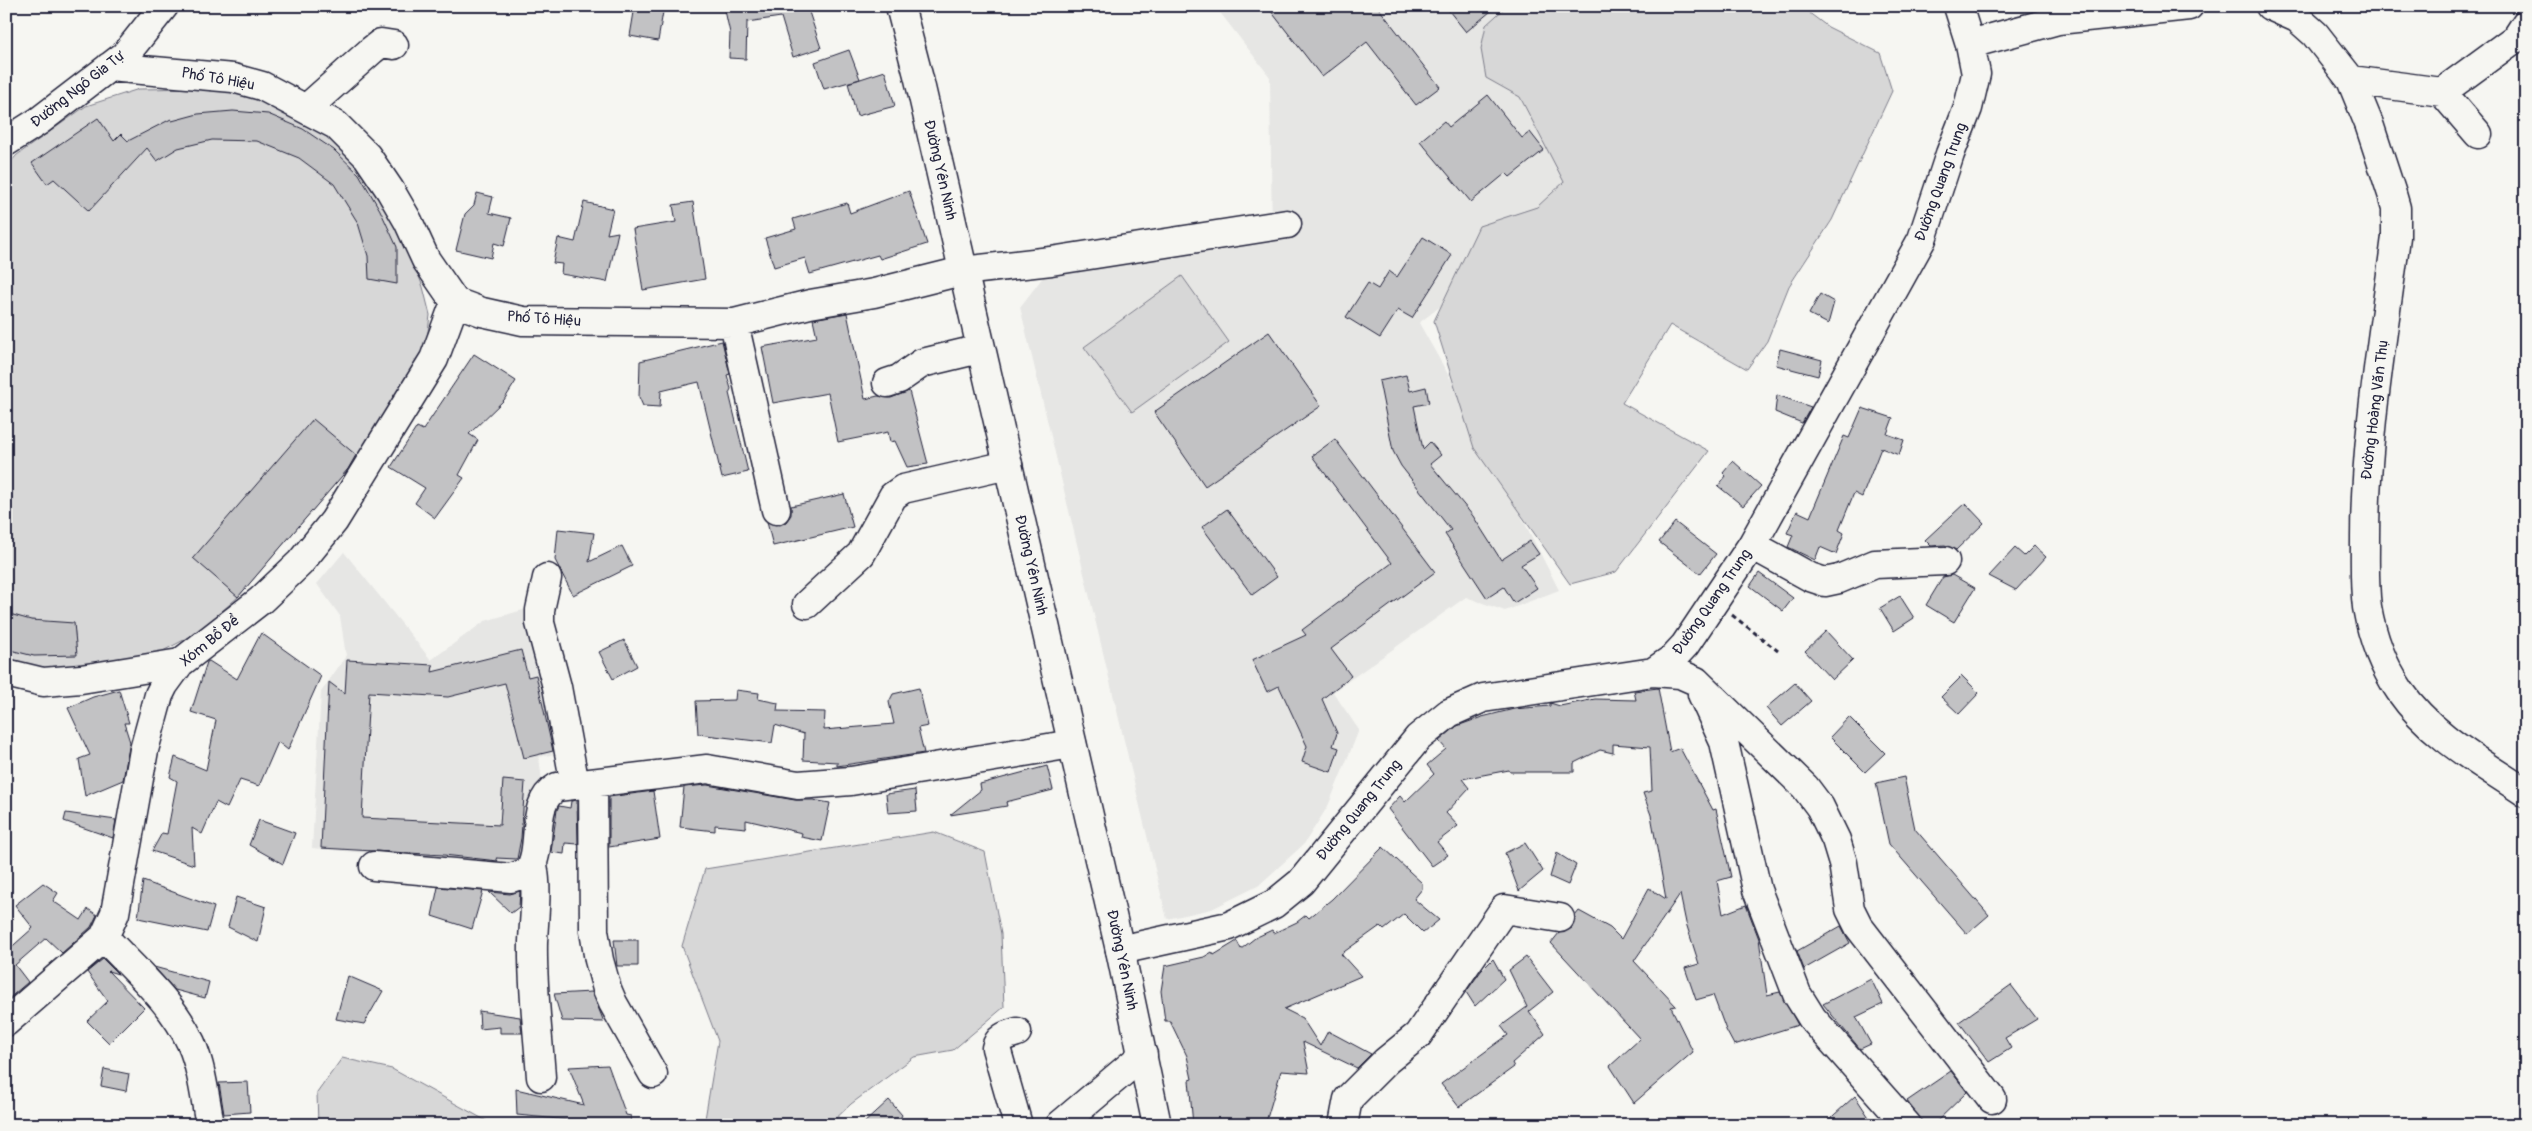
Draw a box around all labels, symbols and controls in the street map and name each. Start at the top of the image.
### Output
street label: Đường Ngô Gia Tự [27,46,129,132]
street label: Phố Tô Hiệu [180,63,256,95]
street label: Đường Yên Ninh [919,118,961,222]
street label: Đường Quang Trung [1911,120,1971,244]
street label: Phố Tô Hiệu [506,307,582,331]
street label: Đường Hoàng Văn Thụ [2357,339,2393,481]
street label: Đường Yên Ninh [1010,513,1052,617]
street label: Đường Quang Trung [1668,545,1756,659]
street label: Xóm Bồ Đề [176,611,244,671]
street label: Đường Quang Trung [1312,755,1406,865]
street label: Đường Yên Ninh [1102,908,1142,1012]

